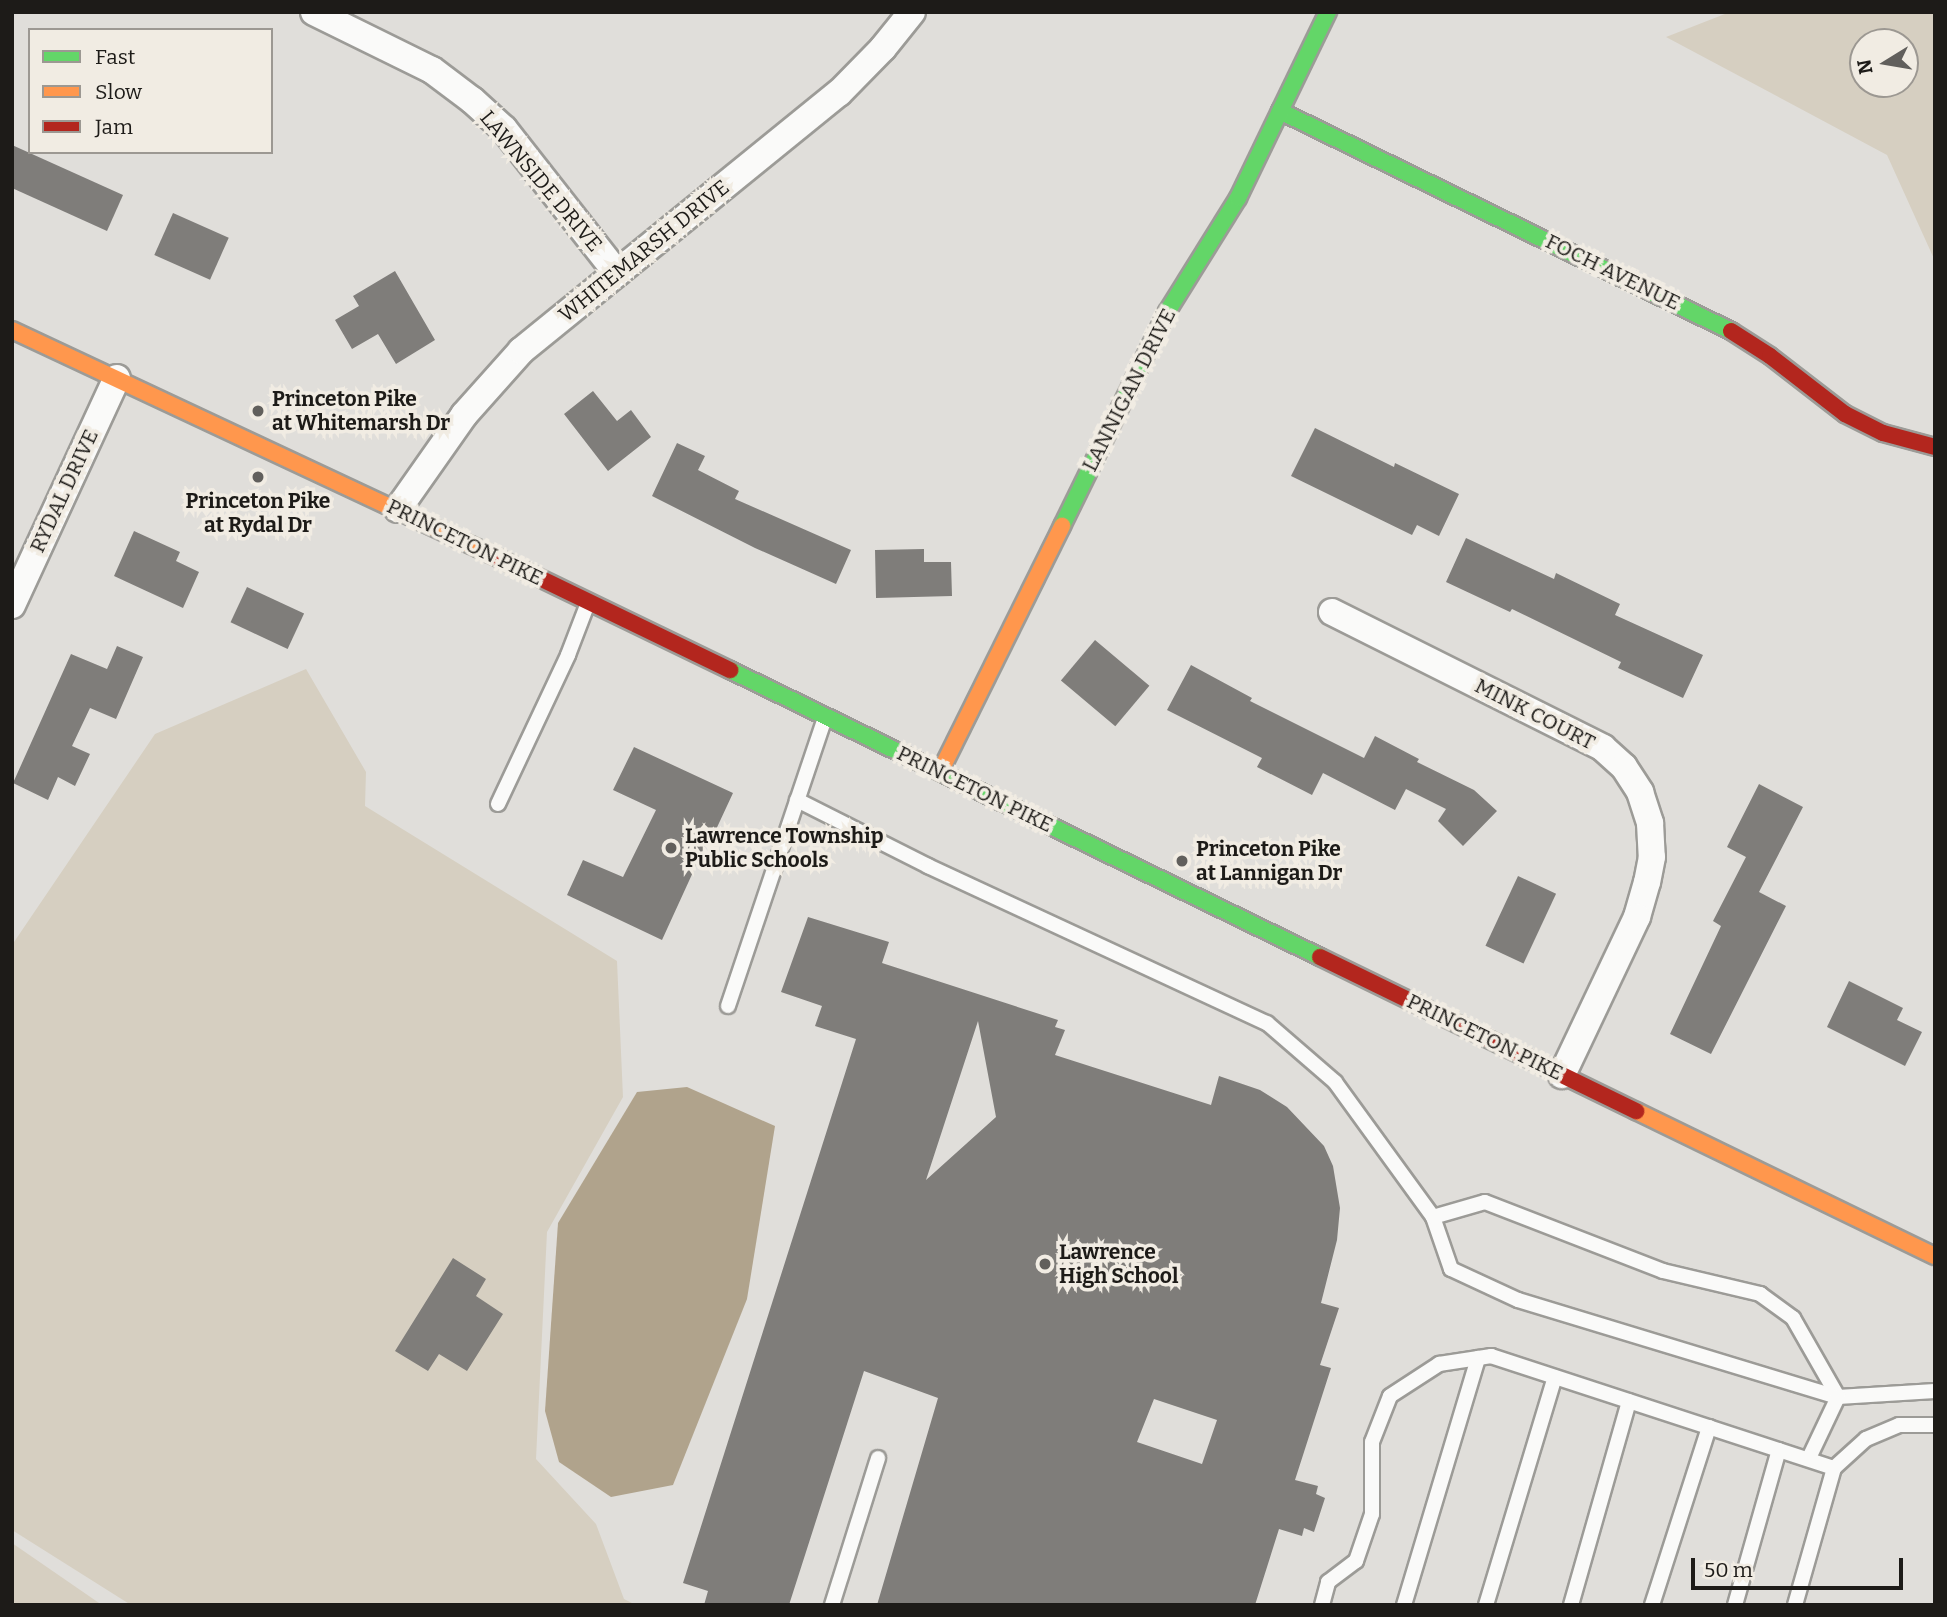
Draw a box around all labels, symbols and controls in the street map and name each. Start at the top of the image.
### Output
legend [28,28,273,154]
north arrow [1849,28,1919,98]
text: Fast [95,44,135,70]
text: N [1852,57,1878,76]
text: Slow [95,79,142,105]
street label: LAWNSIDE DRIVE [475,105,607,257]
text: Jam [95,114,133,140]
street label: WHITEMARSH DRIVE [554,175,734,327]
street label: FOCH AVENUE [1542,229,1684,315]
street label: LANNIGAN DRIVE [1077,304,1181,476]
place label: Princeton Pike at Whitemarsh Dr [272,386,450,436]
marker: Princeton Pike at Whitemarsh Dr [250,403,266,419]
street label: RYDAL DRIVE [24,425,104,557]
marker: Princeton Pike at Rydal Dr [250,469,266,485]
place label: Princeton Pike at Rydal Dr [186,488,330,538]
street label: PRINCETON PIKE [383,493,547,591]
street label: MINK COURT [1471,673,1599,755]
street label: PRINCETON PIKE [893,740,1057,838]
place label: Lawrence Township Public Schools [685,823,884,873]
place label: Princeton Pike at Lannigan Dr [1196,836,1342,886]
marker: Lawrence Township Public Schools [663,840,679,856]
marker: Princeton Pike at Lannigan Dr [1174,853,1190,869]
street label: PRINCETON PIKE [1403,988,1567,1086]
place label: Lawrence High School [1059,1239,1178,1289]
marker: Lawrence High School [1037,1256,1053,1272]
scale bar [1695,1544,1907,1588]
text: 50 m [1704,1557,1753,1583]

